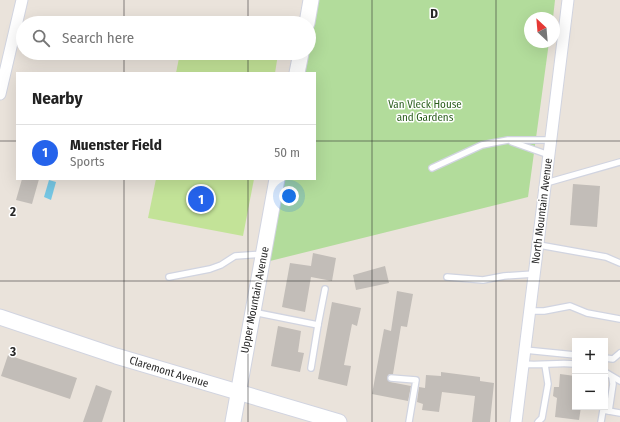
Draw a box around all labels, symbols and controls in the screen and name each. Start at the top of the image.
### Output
text: D [430,6,438,21]
north arrow [524,12,560,48]
search box [16,16,316,60]
icon: search [30,27,52,49]
text: Search here [62,29,134,47]
text: Nearby [32,88,83,109]
park label: Van Vleck House and Gardens [388,98,462,124]
text: Muenster Field [70,136,162,154]
text: 1 [42,145,48,160]
text: 50 m [274,145,300,160]
text: Sports [70,154,105,169]
street label: North Mountain Avenue [529,157,555,265]
pin: 1 [188,184,214,214]
your location [279,186,299,206]
text: 2 [9,204,16,219]
street label: Upper Mountain Avenue [238,246,272,354]
map controls [572,338,608,410]
button: + [572,338,608,374]
text: 3 [9,344,16,359]
street label: Claremont Avenue [128,354,210,390]
button: − [572,374,608,410]

